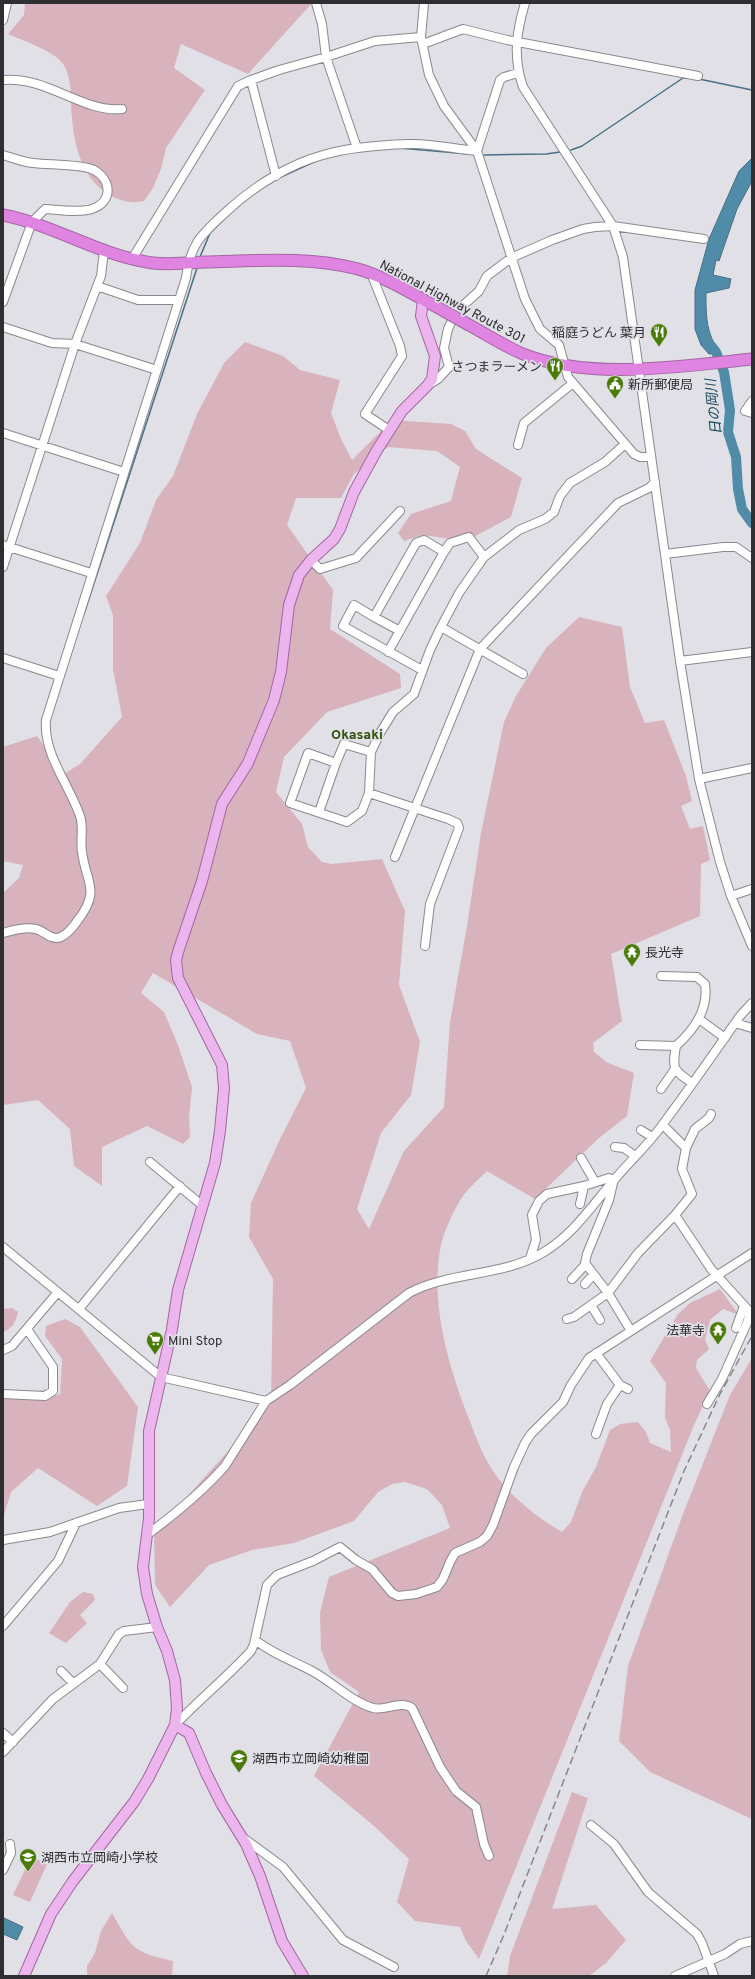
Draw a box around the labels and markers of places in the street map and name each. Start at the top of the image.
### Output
restaurant icon: 稲庭うどん 葉月 [649,322,669,347]
place label: 稲庭うどん 葉月 [552,326,646,342]
restaurant icon: さつまラーメン [545,356,565,381]
place label: さつまラーメン [452,360,542,376]
public building icon: 新所郵便局 [605,374,625,399]
place label: 新所郵便局 [628,378,693,394]
temple icon: 長光寺 [622,942,642,967]
place label: 長光寺 [645,946,684,962]
temple icon: 法華寺 [708,1320,728,1345]
place label: 法華寺 [666,1324,705,1340]
supermarket icon: Mini Stop [145,1330,165,1355]
place label: Mini Stop [168,1334,222,1350]
school or university icon: 湖西市立岡崎幼稚園 [229,1748,249,1773]
place label: 湖西市立岡崎幼稚園 [252,1752,369,1768]
school or university icon: 湖西市立岡崎小学校 [18,1847,38,1872]
place label: 湖西市立岡崎小学校 [41,1850,158,1867]

